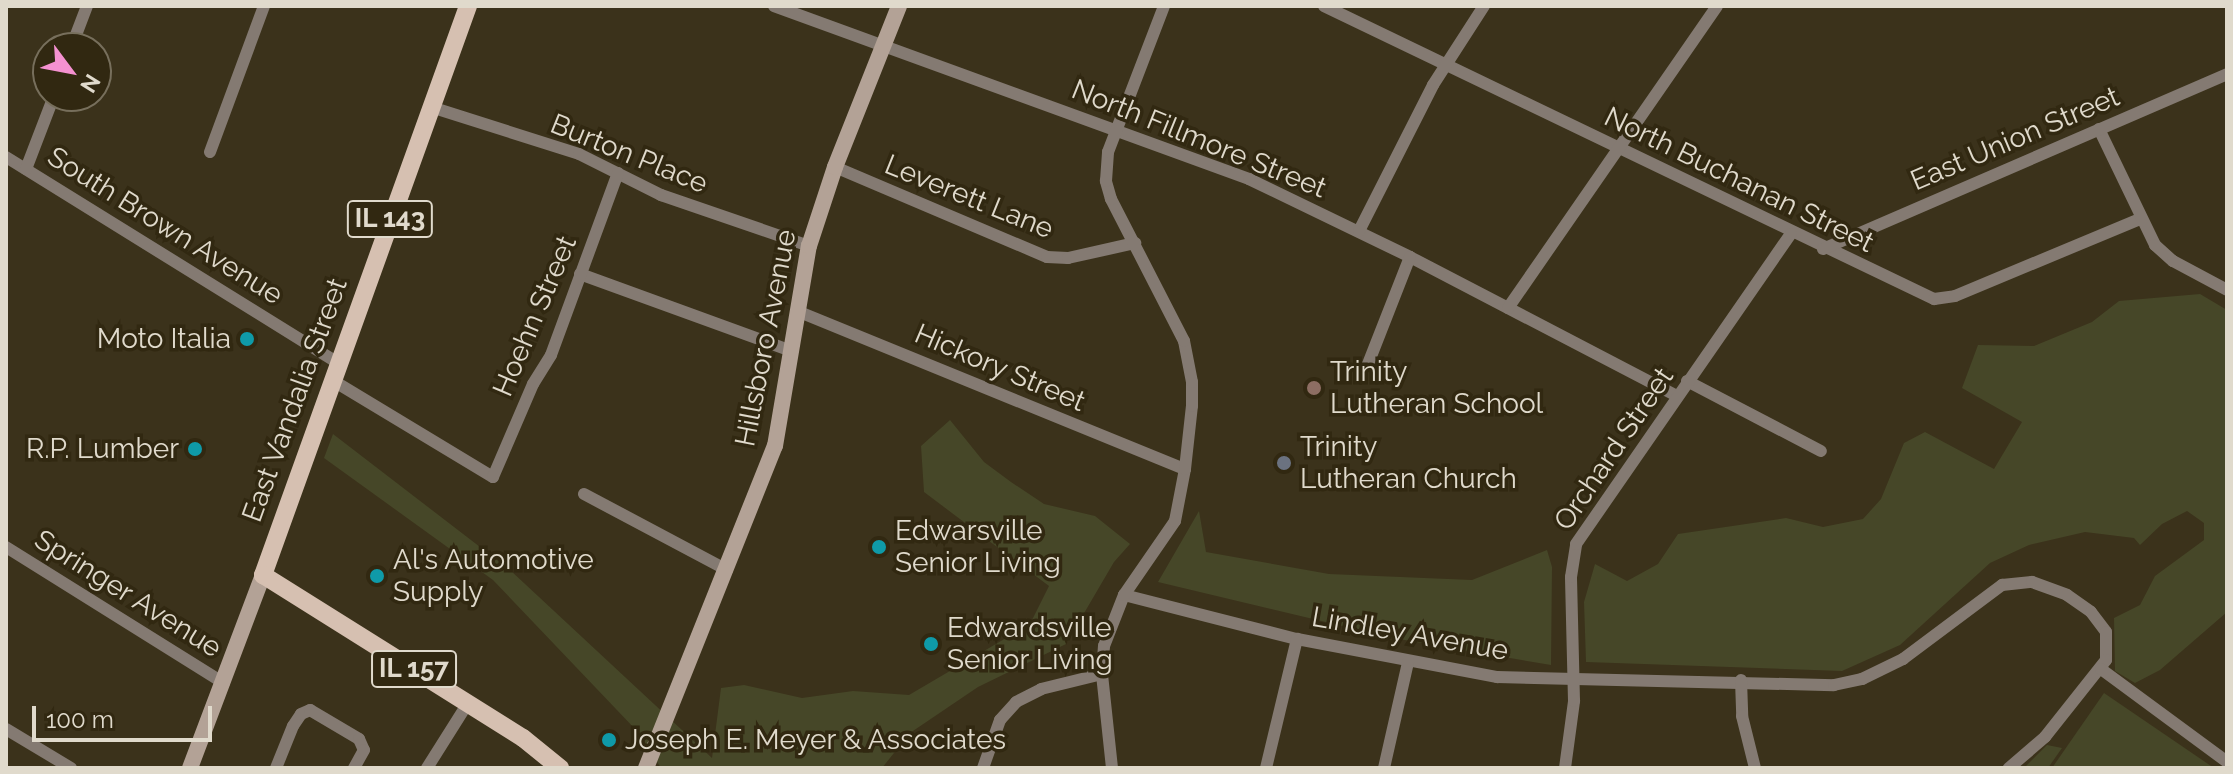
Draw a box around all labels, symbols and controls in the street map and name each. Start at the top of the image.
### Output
north arrow [32,32,112,112]
text: N [75,70,106,98]
street label: North Fillmore Street [1067,73,1331,205]
street label: East Union Street [1906,80,2124,198]
street label: North Buchanan Street [1599,100,1879,260]
street label: Burton Place [546,107,712,201]
street label: South Brown Avenue [41,140,289,312]
street label: Leverett Lane [880,148,1058,246]
road number: IL 143 [346,197,434,241]
street label: Hillsboro Avenue [728,226,804,450]
street label: Hoehn Street [486,231,584,401]
street label: East Vandalia Street [235,273,355,527]
street label: Hickory Street [909,317,1091,419]
place label: Moto Italia [97,322,231,356]
marker: Moto Italia [238,330,256,348]
place label: Trinity Lutheran School [1330,355,1543,421]
street label: Orchard Street [1547,361,1681,537]
marker: Trinity Lutheran School [1305,379,1323,397]
place label: Trinity Lutheran Church [1300,430,1517,496]
place label: R.P. Lumber [26,432,179,466]
marker: R.P. Lumber [186,440,204,458]
marker: Trinity Lutheran Church [1275,454,1293,472]
place label: Edwarsville Senior Living [895,514,1062,580]
street label: Springer Avenue [28,523,228,665]
marker: Edwarsville Senior Living [870,538,888,556]
place label: Al's Automotive Supply [393,543,595,609]
marker: Al's Automotive Supply [368,567,386,585]
street label: Lindley Avenue [1308,600,1512,668]
place label: Edwardsville Senior Living [947,611,1114,677]
marker: Edwardsville Senior Living [922,635,940,653]
road number: IL 157 [370,647,458,691]
scale bar [36,690,216,740]
text: 100 m [46,705,114,734]
place label: Joseph E. Meyer & Associates [625,723,1007,757]
marker: Joseph E. Meyer & Associates [600,731,618,749]

